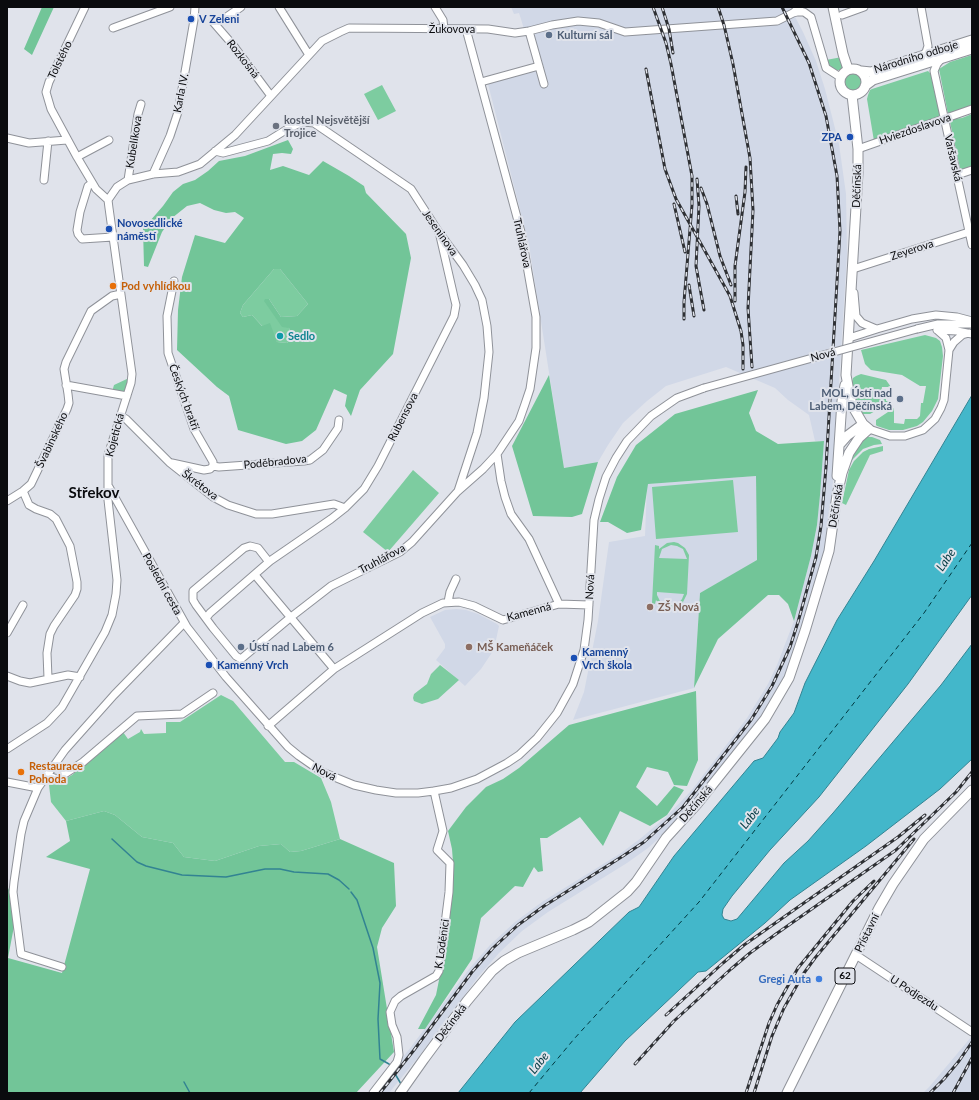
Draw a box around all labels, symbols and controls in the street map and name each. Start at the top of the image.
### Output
place label: V Zeleni [199,12,239,26]
marker: V Zeleni [186,14,196,24]
street label: Žukovova [429,22,475,36]
place label: Kulturní sál [557,28,612,42]
marker: Kulturní sál [544,30,554,40]
street label: Rozkošná [224,37,262,81]
street label: Národního odboje [872,38,960,76]
street label: Tolstého [45,39,75,81]
street label: Karla IV. [171,72,191,114]
street label: Hviezdoslavova [877,111,953,147]
place label: kostel Nejsvětější Trojice [284,113,370,139]
street label: Kubelíkova [123,115,145,169]
marker: kostel Nejsvětější Trojice [271,121,281,131]
place label: ZPA [821,130,842,144]
marker: ZPA [845,132,855,142]
street label: Varšavská [941,133,965,183]
street label: Děčínská [850,164,864,208]
street label: Jeseninova [419,208,461,258]
place label: Novosedlické náměstí [117,216,183,242]
street label: Truhlářova [510,217,534,269]
marker: Novosedlické náměstí [104,224,114,234]
street label: Zeyerova [889,237,935,263]
place label: Pod vyhlídkou [121,279,190,293]
marker: Pod vyhlídkou [108,281,118,291]
place label: Sedlo [288,329,315,343]
marker: Sedlo [275,331,285,341]
street label: Nová [809,345,837,365]
street label: Českých bratří [166,362,202,432]
place label: MOL, Ústí nad Labem, Děčínská [809,386,892,412]
street label: Rubensova [385,390,421,444]
marker: MOL, Ústí nad Labem, Děčínská [895,394,905,404]
street label: Švabinského [33,410,71,470]
street label: Kojetická [103,412,127,458]
street label: Poděbradova [243,452,307,472]
street label: Škrétova [179,467,221,503]
street label: Děčínská [826,483,846,529]
district label: Střekov [69,484,119,502]
street label: Truhlářova [357,541,407,577]
water label: Labe [933,546,959,574]
street label: Poslední cesta [140,551,184,617]
street label: Nová [583,574,597,600]
street label: Kamenná [505,600,553,624]
place label: ZŠ Nová [658,600,699,614]
marker: ZŠ Nová [645,602,655,612]
place label: Ústí nad Labem 6 [249,640,334,654]
place label: MŠ Kameňáček [477,640,553,654]
marker: Ústí nad Labem 6 [236,642,246,652]
marker: MŠ Kameňáček [464,642,474,652]
place label: Kamenný Vrch škola [582,645,632,671]
marker: Kamenný Vrch škola [569,653,579,663]
place label: Kamenný Vrch [217,658,288,672]
marker: Kamenný Vrch [204,660,214,670]
place label: Restaurace Pohoda [29,759,83,785]
street label: Nová [310,760,338,784]
marker: Restaurace Pohoda [16,767,26,777]
street label: Děčínská [677,783,715,825]
water label: Labe [737,804,763,832]
street label: Přístavní [852,911,882,955]
street label: K Loděnici [432,918,452,970]
road number: 62 [835,968,855,984]
place label: Gregi Auta [759,972,811,986]
street label: U Podjezdu [887,972,941,1014]
marker: Gregi Auta [814,974,824,984]
street label: Děčínská [433,1001,469,1045]
water label: Labe [526,1049,552,1077]

